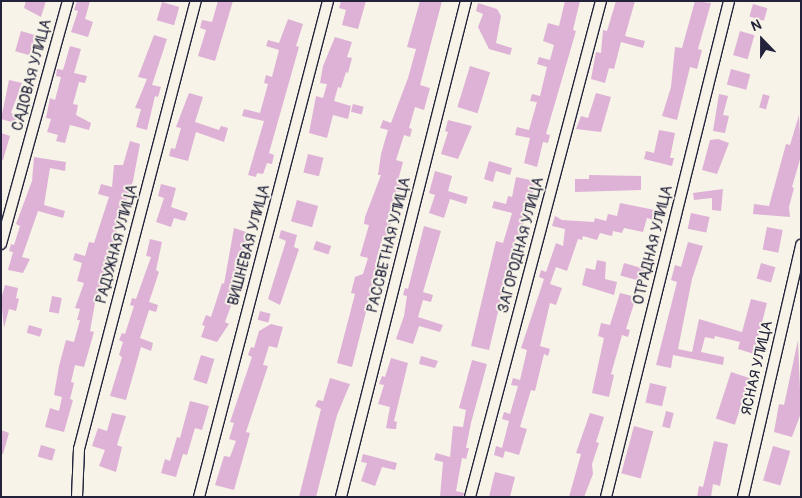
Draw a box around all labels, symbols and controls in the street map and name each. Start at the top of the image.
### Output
north arrow [737,15,787,65]
text: N [749,16,764,35]
street label: САДОВАЯ УЛИЦА [8,17,56,133]
street label: РАССВЕТНАЯ УЛИЦА [363,175,415,315]
street label: ЗАГОРОДНАЯ УЛИЦА [494,175,548,315]
street label: РАДУЖНАЯ УЛИЦА [92,182,142,306]
street label: ВИШНЁВАЯ УЛИЦА [224,182,274,308]
street label: ОТРАДНАЯ УЛИЦА [629,183,677,307]
street label: ЯСНАЯ УЛИЦА [737,319,777,417]

